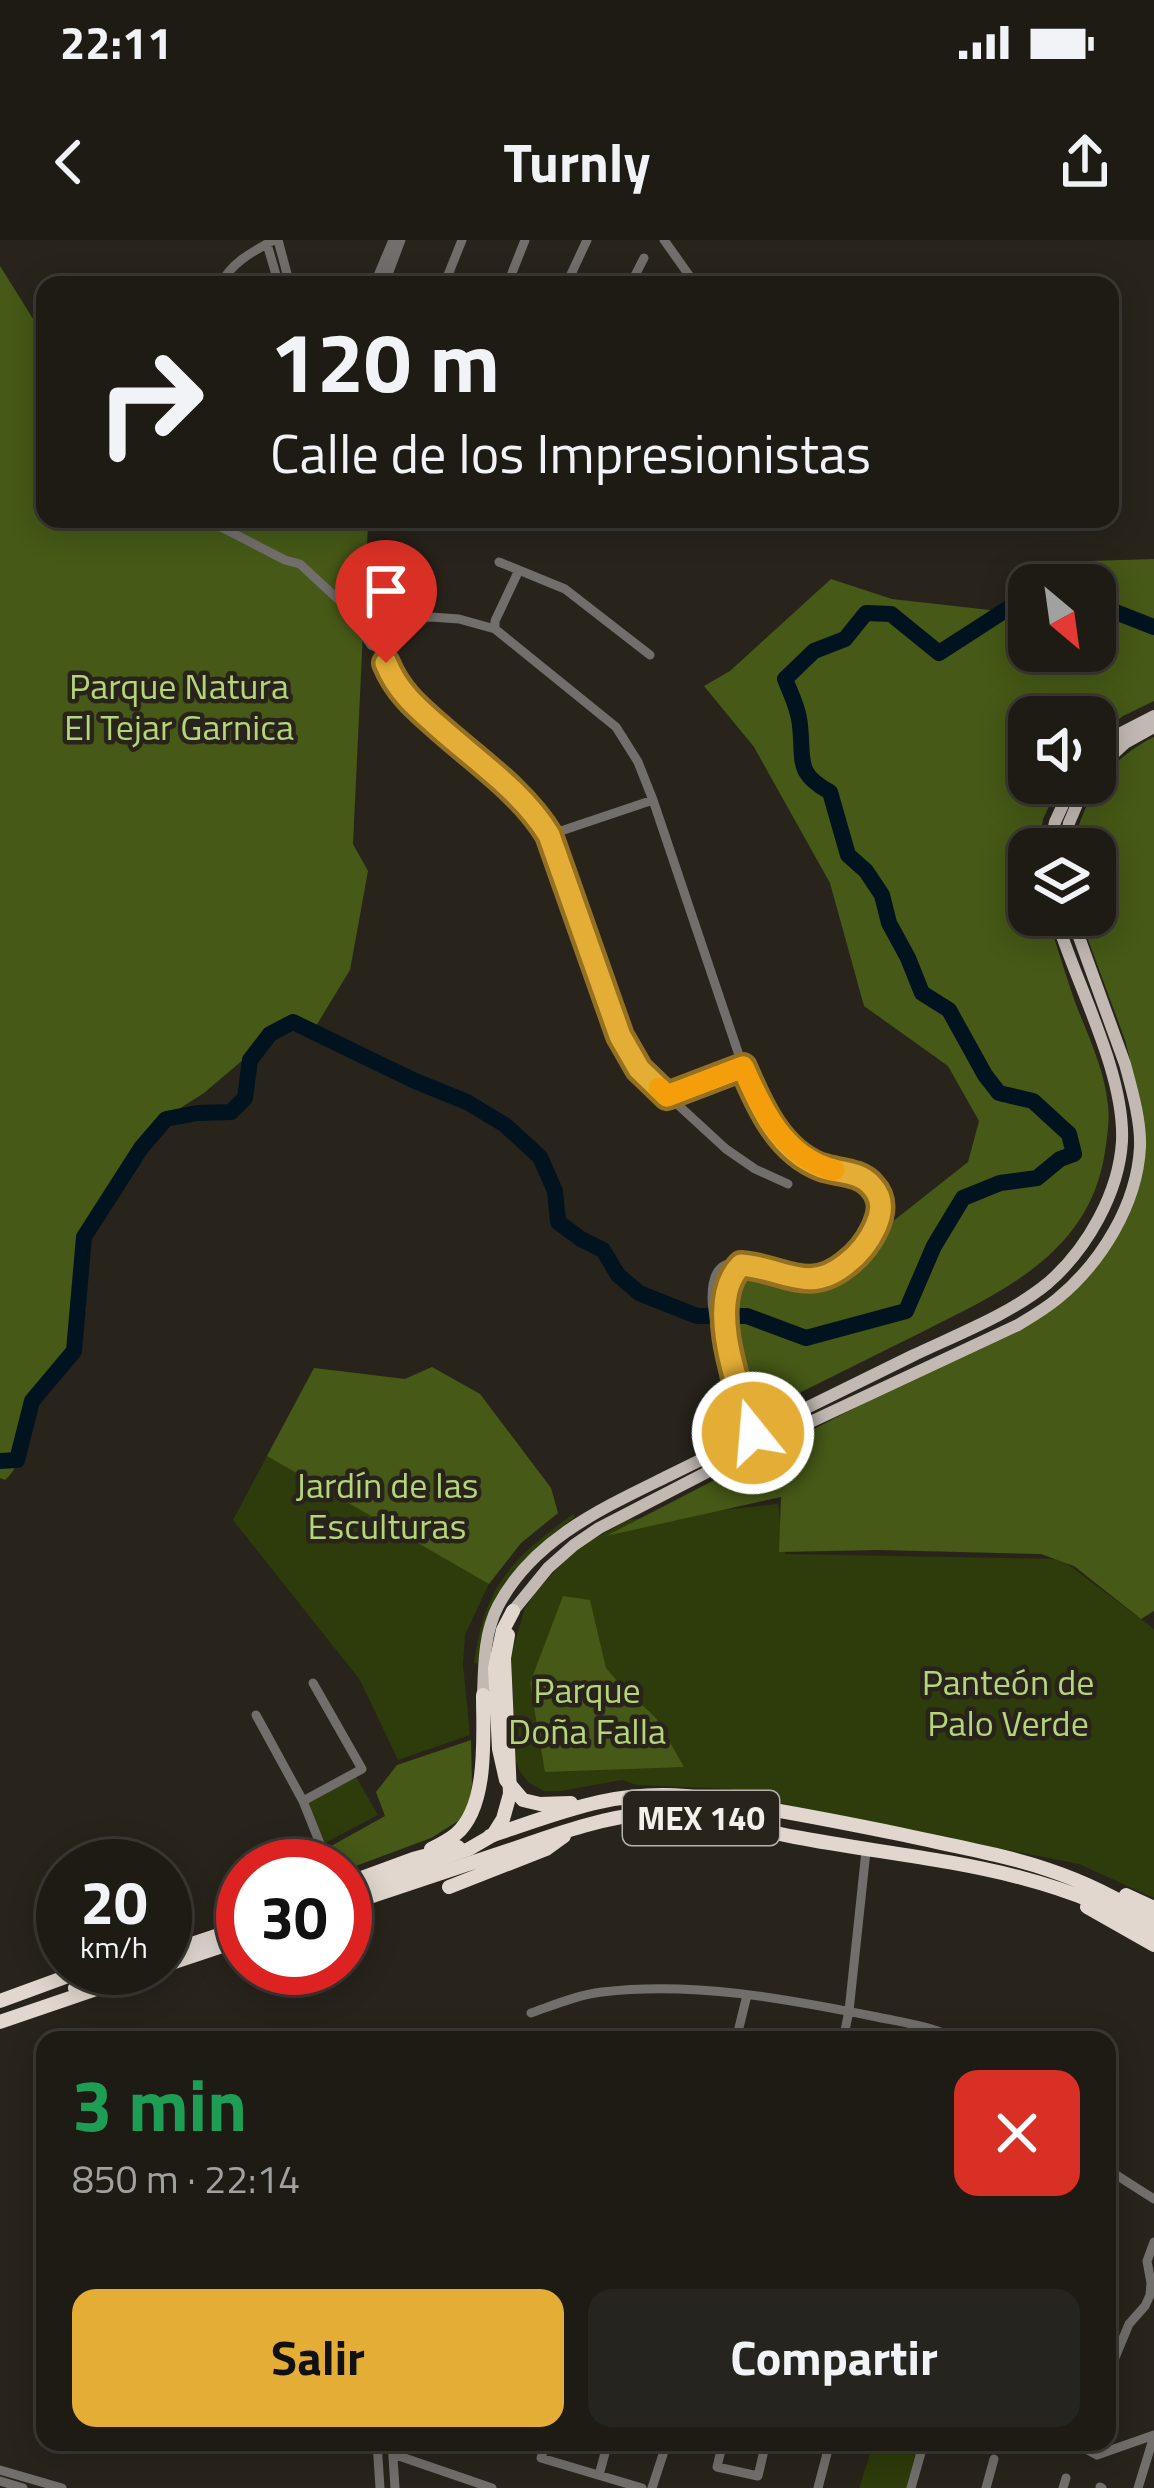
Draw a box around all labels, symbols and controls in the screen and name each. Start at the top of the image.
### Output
text: 22:11 [60,8,172,76]
text: Turnly [504,121,650,203]
icon: back [36,129,102,195]
icon: share [1052,129,1118,195]
text: 120 m [270,297,500,425]
icon: right [72,324,228,480]
text: Calle de los Impresionistas [270,412,871,494]
pin [335,540,437,663]
icon: arrive [353,558,419,624]
north arrow [1008,564,1116,672]
map controls [1008,564,1116,936]
park label: Parque Natura El Tejar Garnica [64,658,294,754]
button: sound [1008,696,1116,804]
button: layers [1008,828,1116,936]
position arrow [690,1370,816,1496]
park label: Jardín de las Esculturas [296,1457,478,1553]
park label: Panteón de Palo Verde [922,1654,1094,1750]
park label: Parque Doña Falla [508,1662,666,1758]
road number: MEX 140 [623,1791,779,1845]
speed limit sign: 30 [216,1839,372,1995]
text: 20 [80,1856,148,1947]
text: km/h [80,1924,148,1970]
text: 3 min [72,2049,247,2159]
button: close [954,2070,1080,2196]
text: 850 m · 22:14 [72,2149,300,2208]
button: Salir [72,2289,564,2427]
button: Compartir [588,2289,1080,2427]

